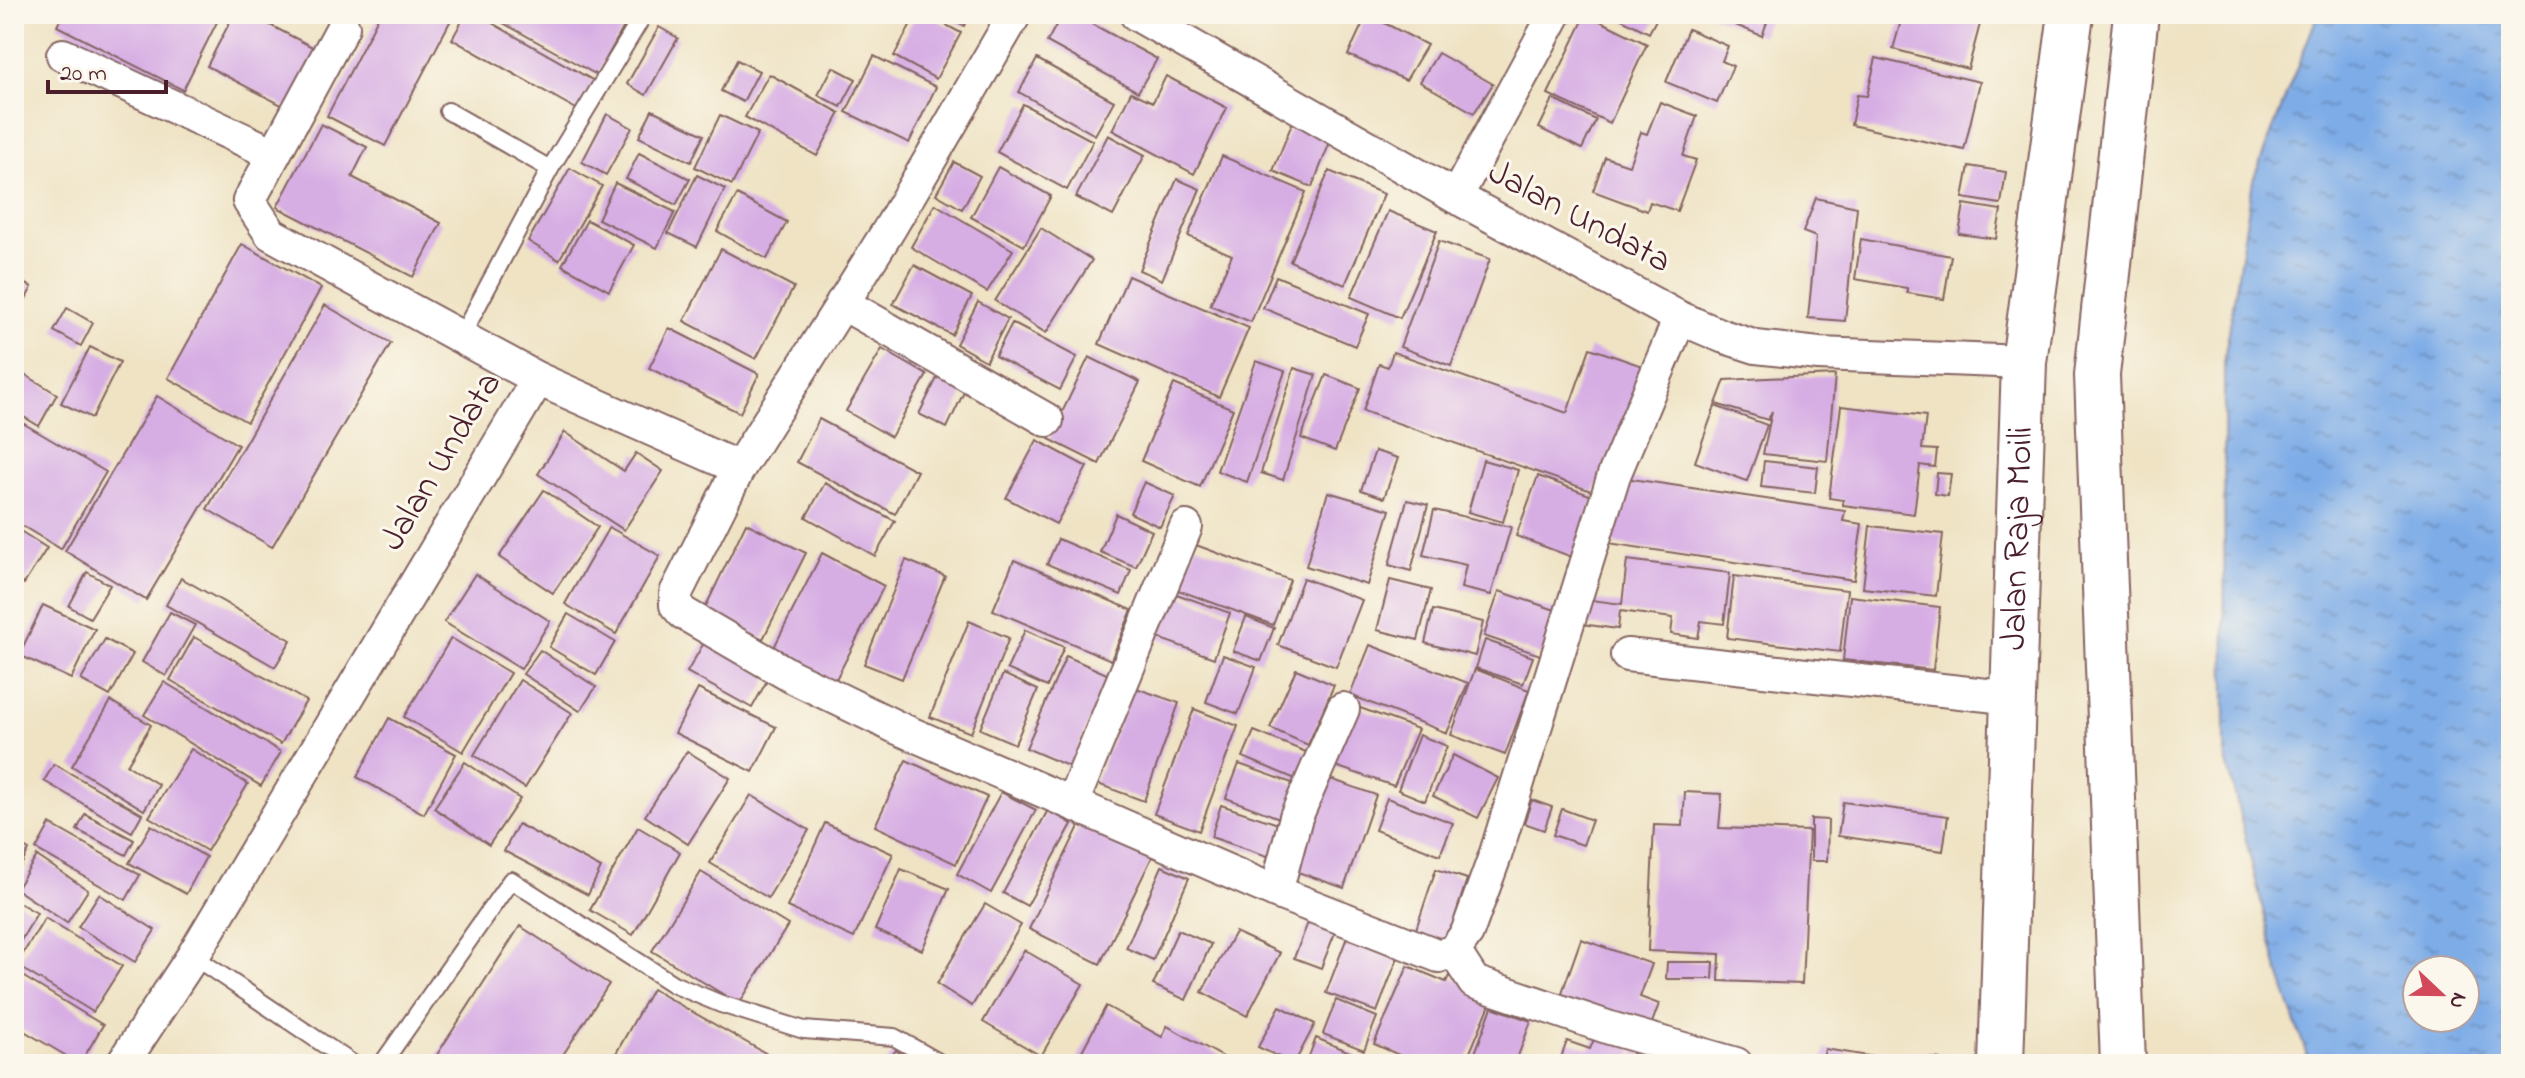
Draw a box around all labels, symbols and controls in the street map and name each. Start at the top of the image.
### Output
scale bar [48,44,166,94]
text: 20 m [60,57,107,92]
street label: Jalan Undata [1478,147,1680,289]
street label: Jalan Undata [368,362,516,562]
street label: Jalan Raja Moili [1988,425,2048,651]
north arrow [2401,954,2481,1034]
text: N [2439,987,2474,1013]

